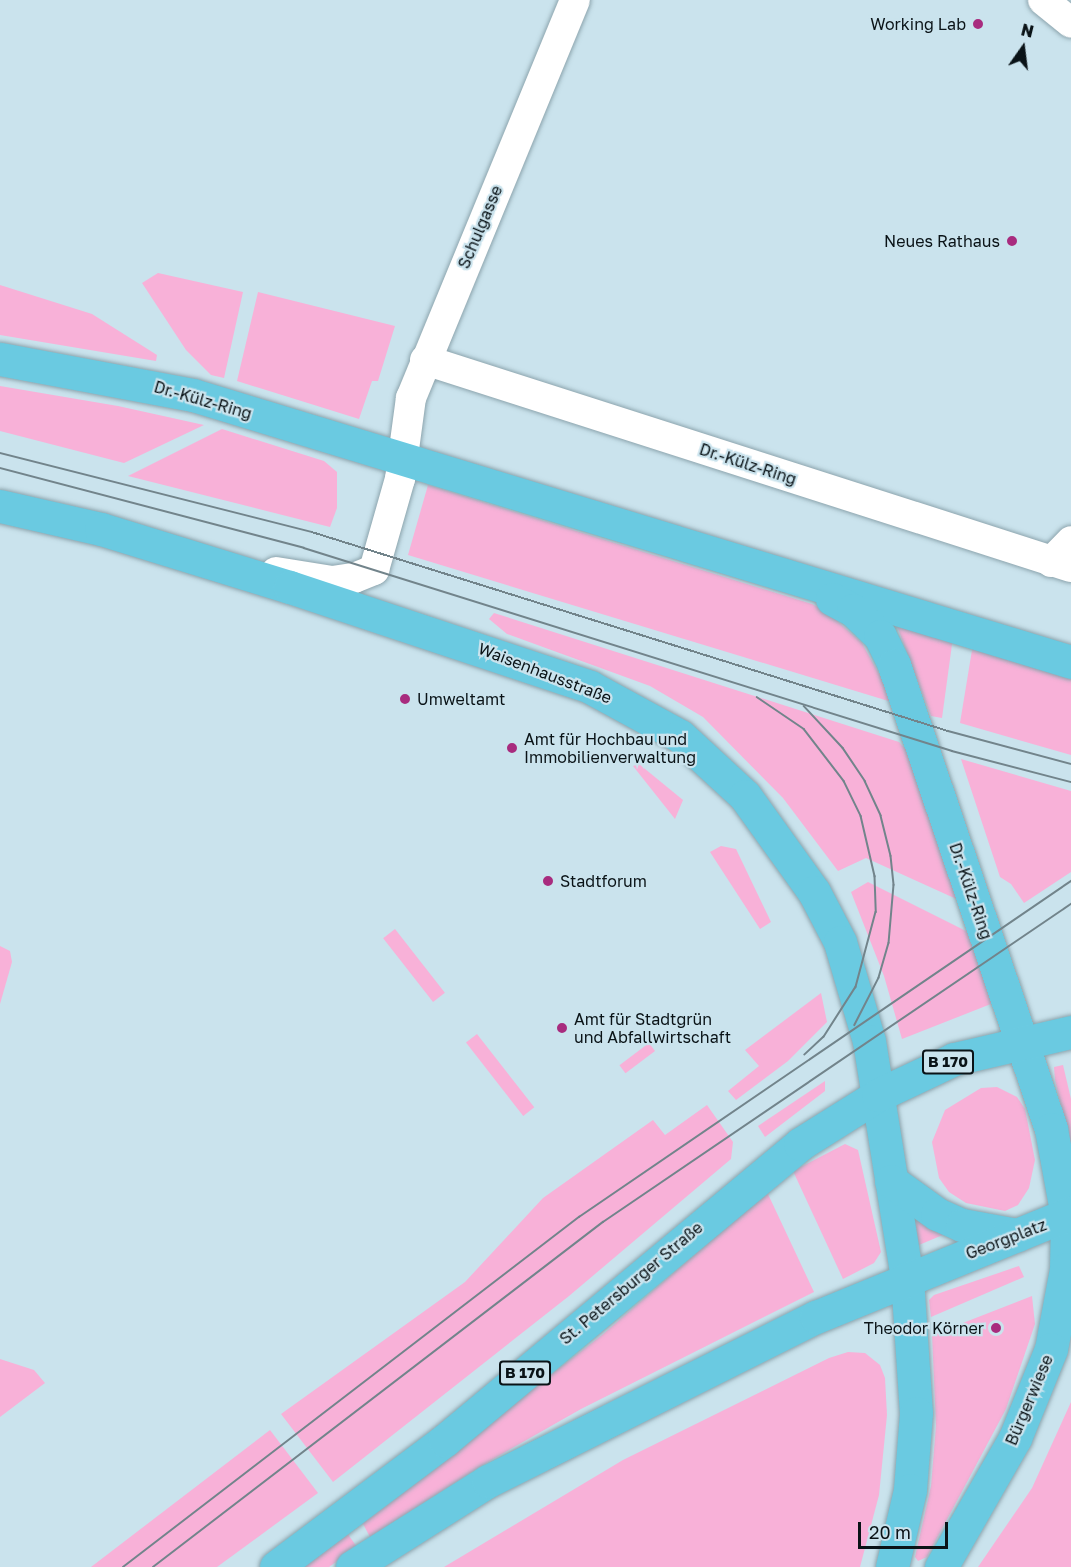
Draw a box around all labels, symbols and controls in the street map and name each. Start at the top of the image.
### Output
place label: Working Lab [870,14,966,34]
marker: Working Lab [971,17,985,31]
north arrow [993,18,1053,78]
text: N [1019,19,1036,42]
street label: Schulgasse [454,182,506,272]
place label: Neues Rathaus [884,231,1000,251]
marker: Neues Rathaus [1005,234,1019,248]
street label: Dr.-Külz-Ring [152,377,254,423]
street label: Dr.-Külz-Ring [697,439,799,489]
street label: Waisenhausstraße [476,639,614,707]
place label: Umweltamt [417,689,505,709]
marker: Umweltamt [398,692,412,706]
place label: Amt für Hochbau und Immobilienverwaltung [524,729,696,767]
marker: Amt für Hochbau und Immobilienverwaltung [505,741,519,755]
street label: Dr.-Külz-Ring [946,840,996,942]
place label: Stadtforum [560,871,647,891]
marker: Stadtforum [541,874,555,888]
place label: Amt für Stadtgrün und Abfallwirtschaft [574,1009,731,1047]
marker: Amt für Stadtgrün und Abfallwirtschaft [555,1021,569,1035]
road number: B 170 [921,1050,975,1074]
street label: Georgplatz [963,1215,1049,1263]
street label: St. Petersburger Straße [556,1218,706,1348]
place label: Theodor Körner [864,1318,984,1338]
marker: Theodor Körner [989,1321,1003,1335]
street label: Bürgerwiese [1001,1352,1057,1448]
road number: B 170 [498,1361,552,1385]
scale bar [861,1510,951,1548]
text: 20 m [869,1521,911,1543]

